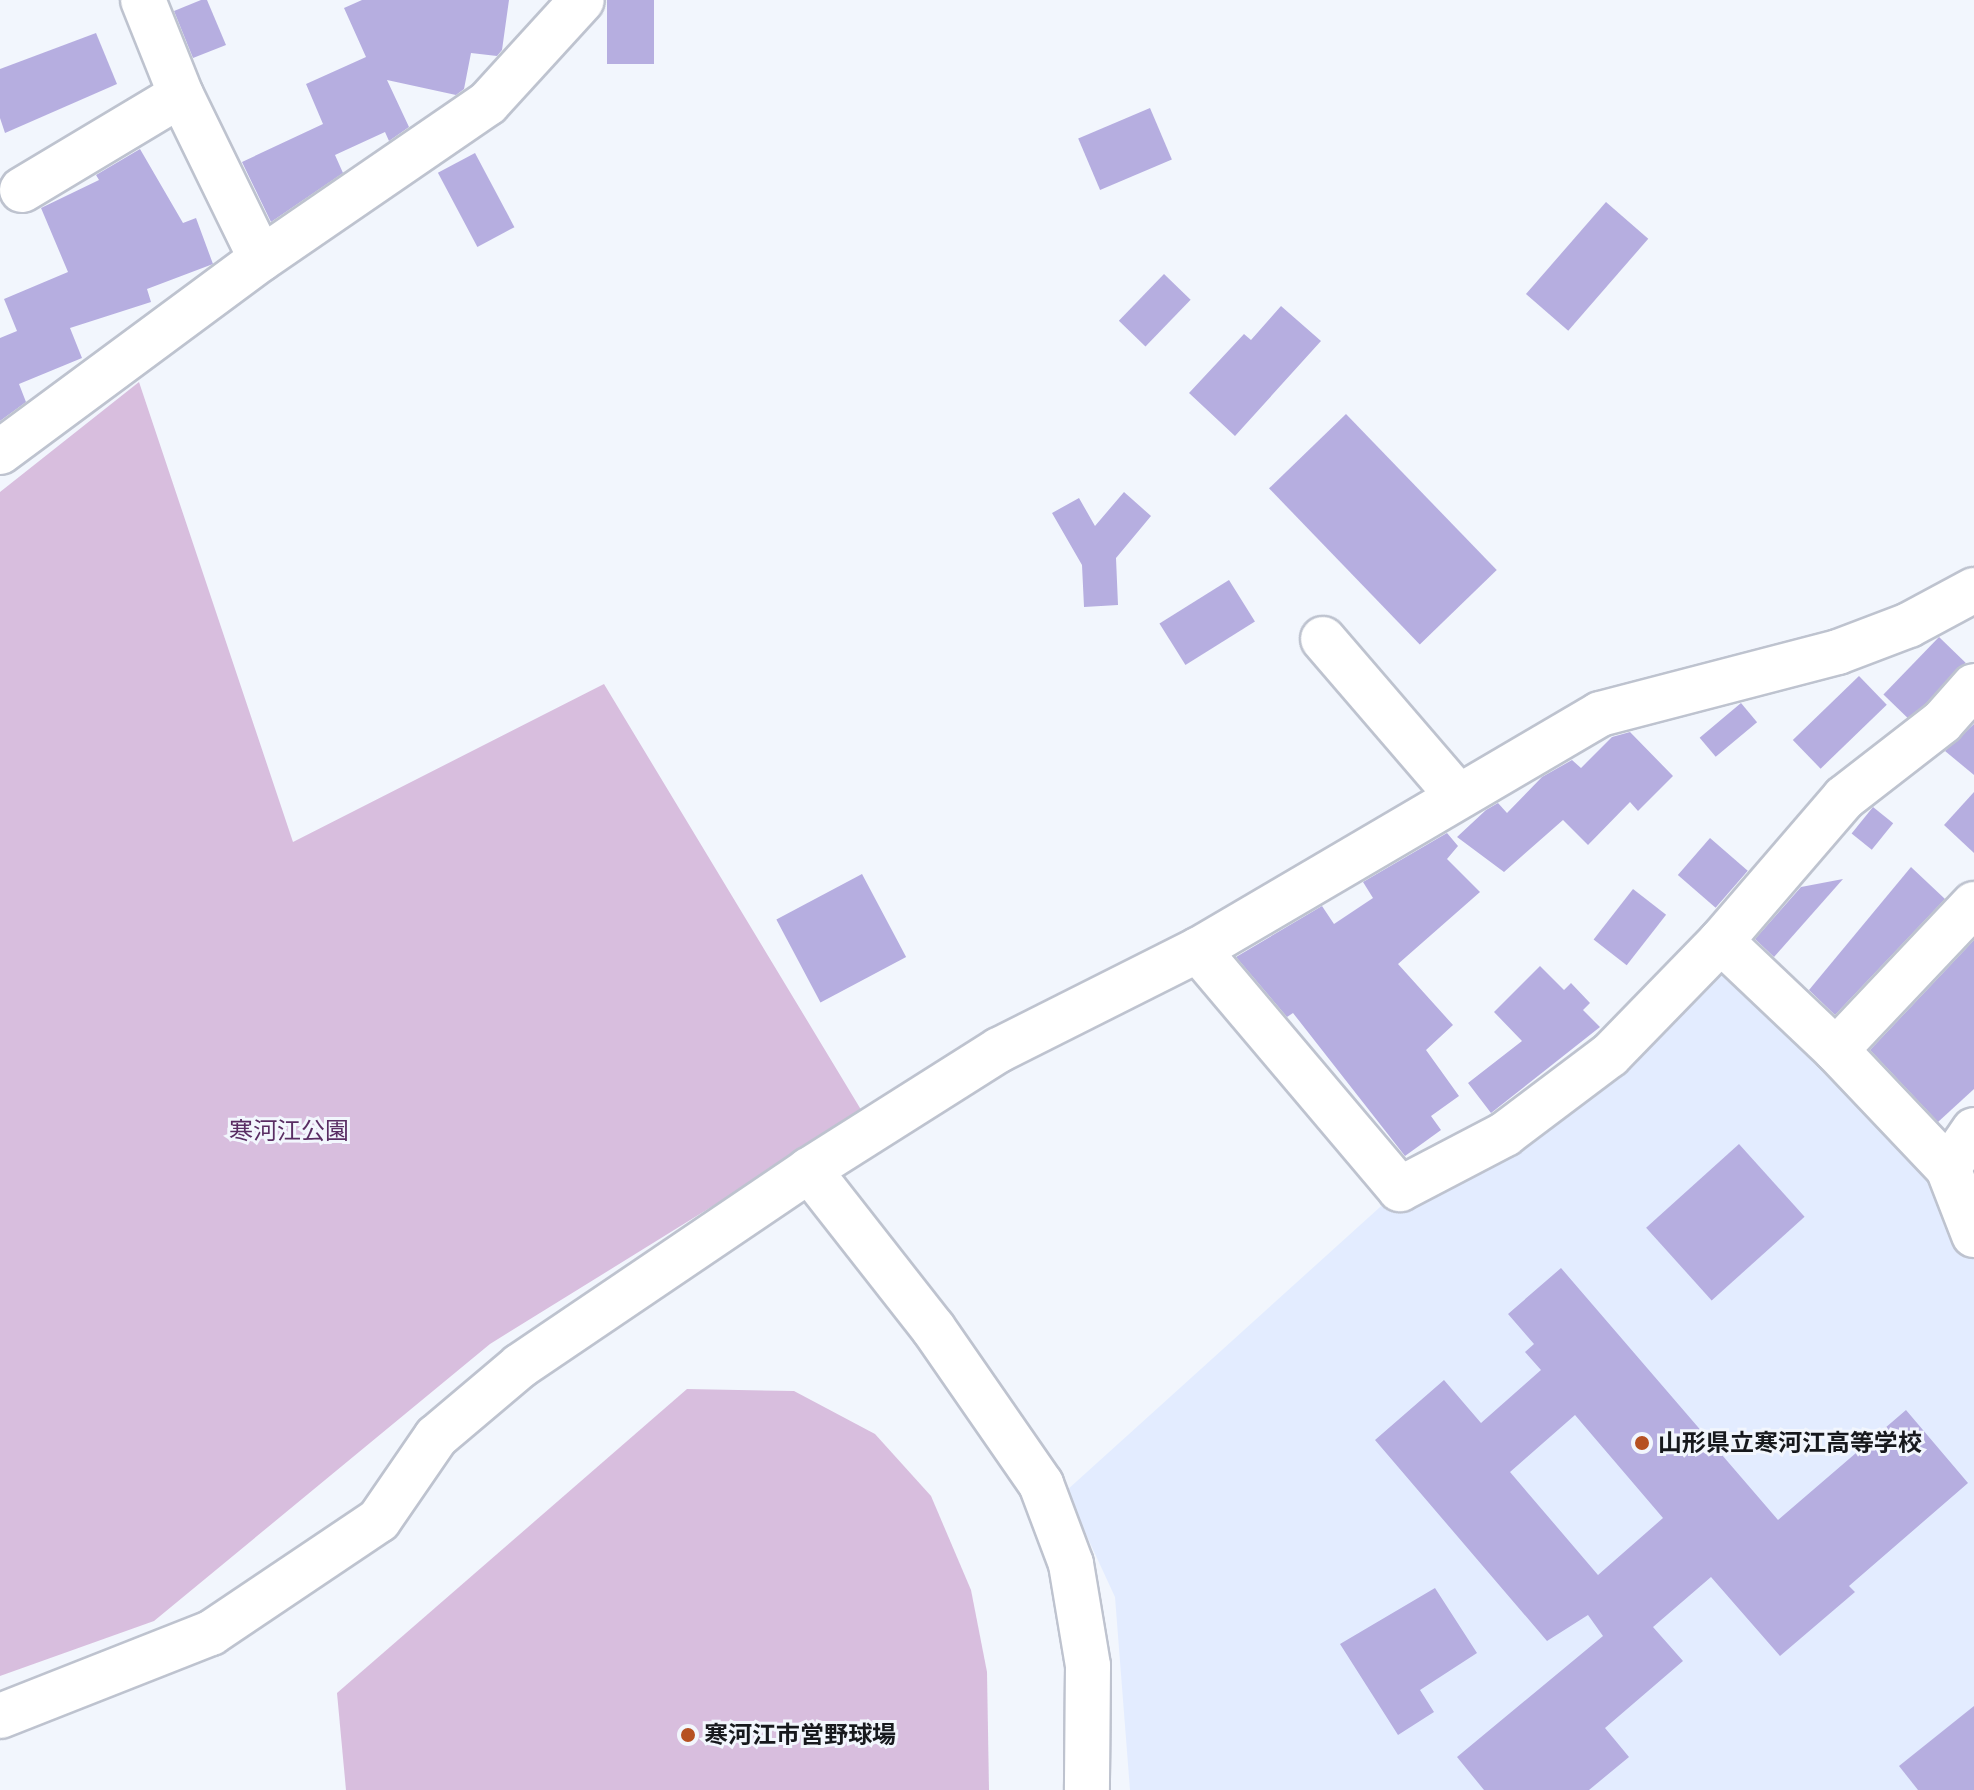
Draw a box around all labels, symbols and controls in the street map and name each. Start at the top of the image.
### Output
park label: 寒河江公園 [229,1117,349,1145]
place label: 山形県立寒河江高等学校 [1658,1429,1922,1457]
marker: 山形県立寒河江高等学校 [1633,1434,1651,1452]
place label: 寒河江市営野球場 [704,1721,896,1749]
marker: 寒河江市営野球場 [679,1726,697,1744]

